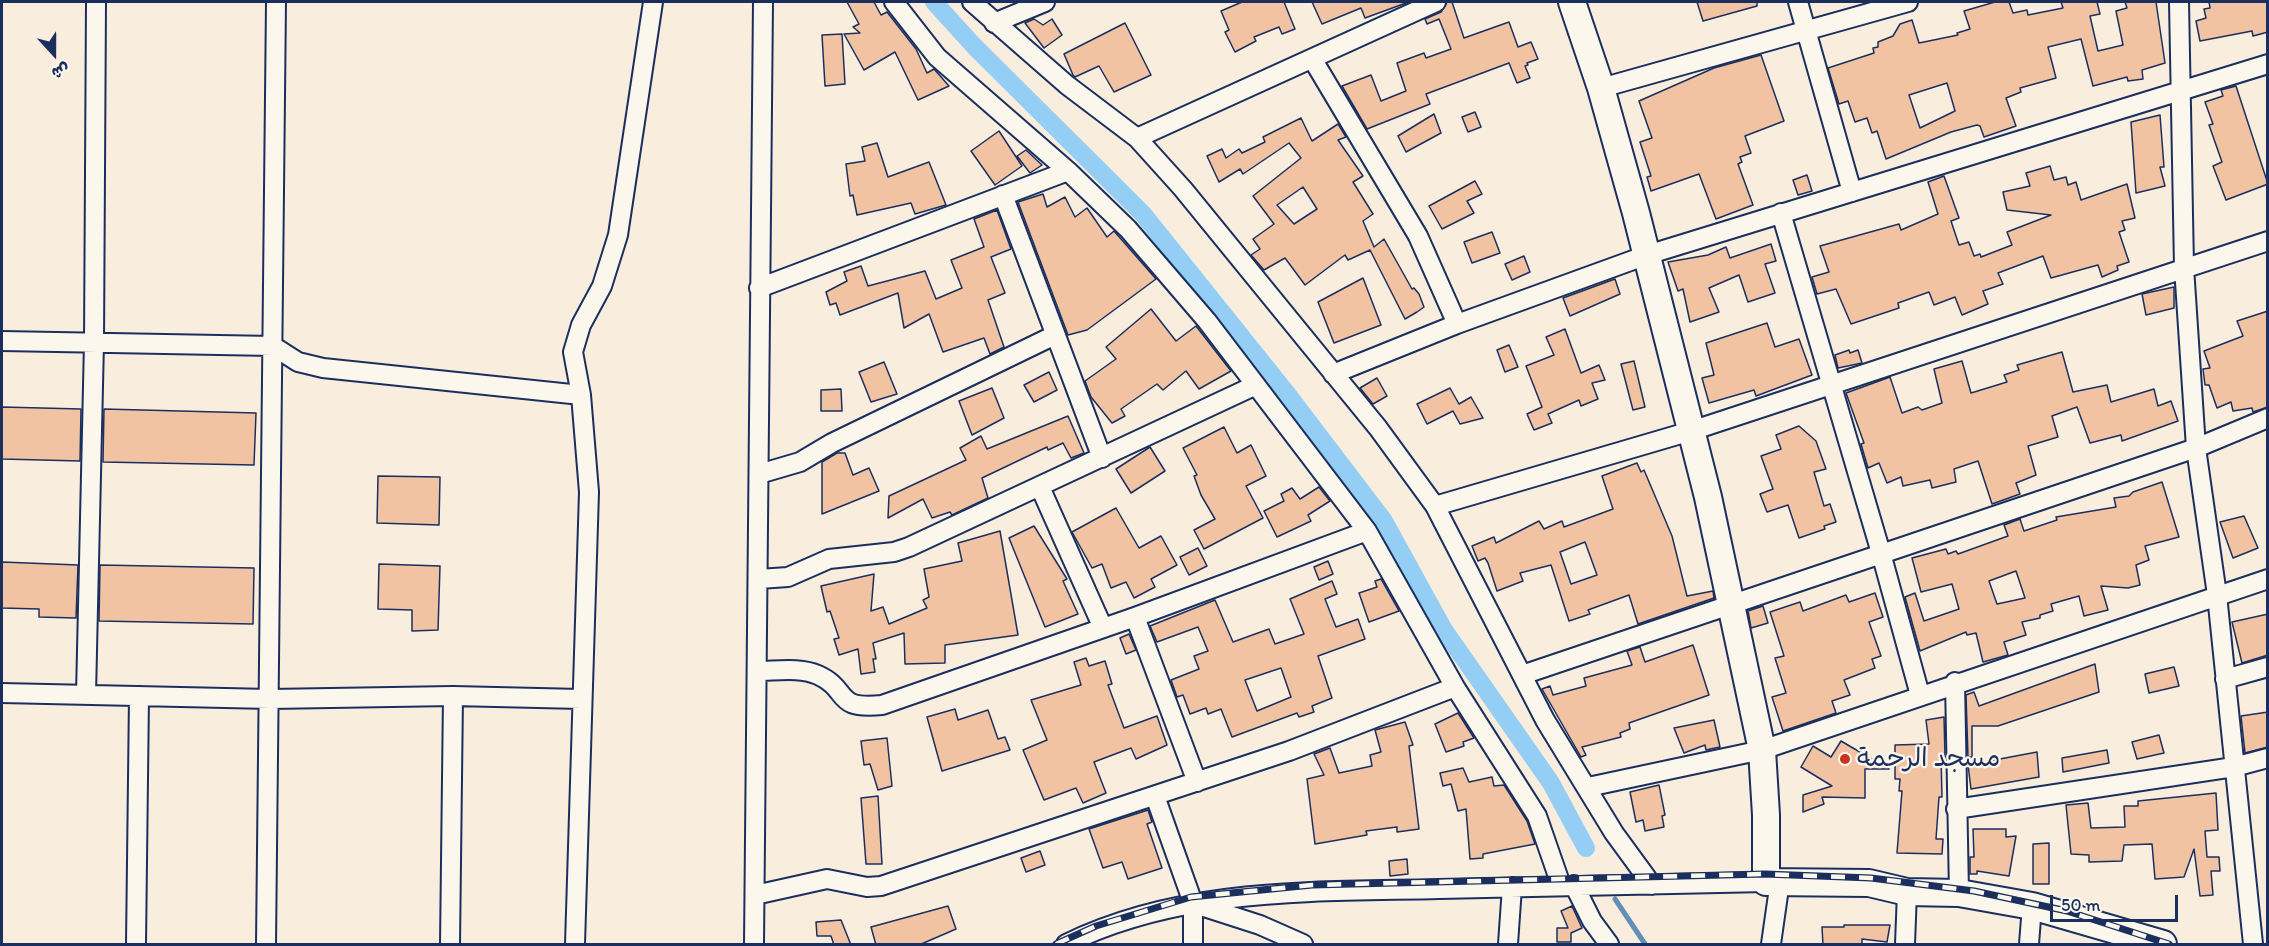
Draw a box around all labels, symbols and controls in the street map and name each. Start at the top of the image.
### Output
north arrow [24,24,84,84]
text: ش [49,59,72,83]
place label: مسجد الرحمة [1857,743,2000,775]
marker: مسجد الرحمة [1838,752,1852,766]
scale bar [2053,883,2180,921]
text: 50 m [2061,894,2101,916]

